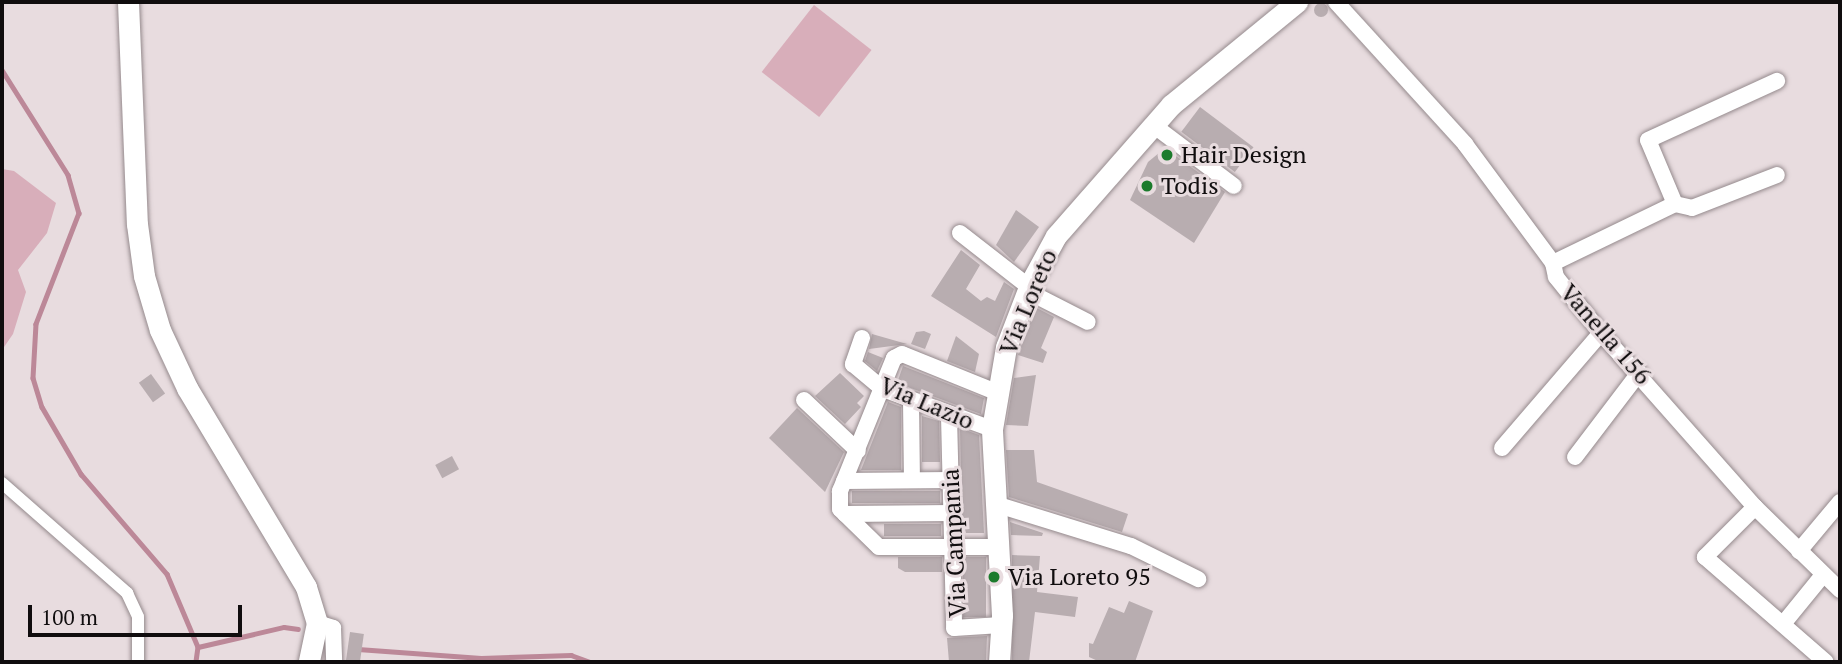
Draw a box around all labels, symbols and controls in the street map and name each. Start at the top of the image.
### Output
place label: Hair Design [1181,141,1306,169]
marker: Hair Design [1159,147,1175,163]
place label: Todis [1161,172,1219,200]
marker: Todis [1139,178,1155,194]
street label: Via Loreto [993,245,1063,359]
street label: Vanella 156 [1555,278,1657,390]
street label: Via Lazio [876,370,978,436]
street label: Via Campania [936,468,972,618]
place label: Via Loreto 95 [1008,563,1151,591]
marker: Via Loreto 95 [986,569,1002,585]
scale bar [32,590,245,634]
text: 100 m [41,603,98,631]

